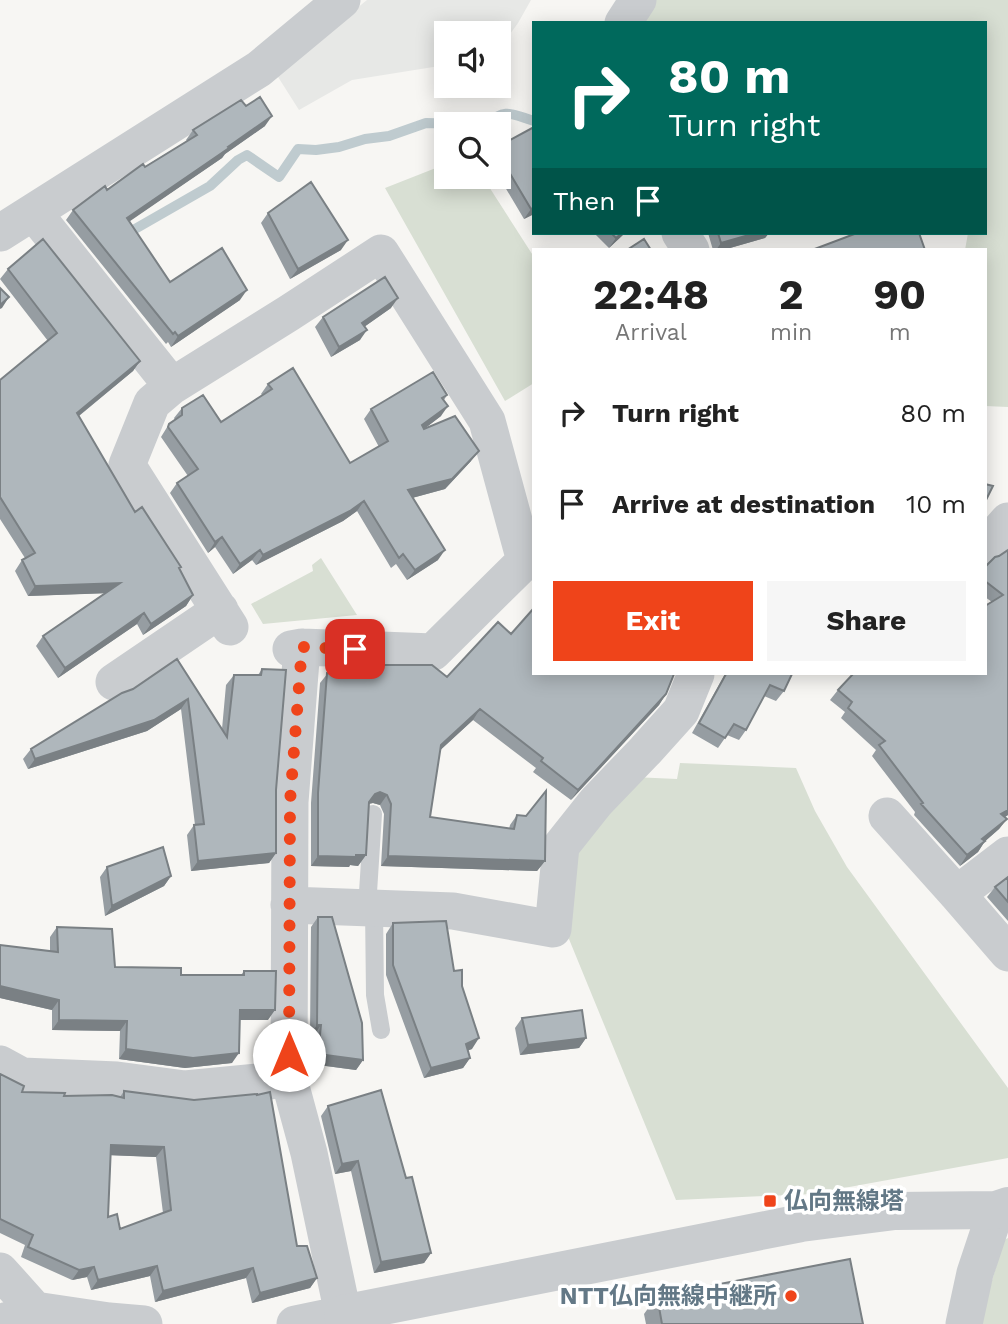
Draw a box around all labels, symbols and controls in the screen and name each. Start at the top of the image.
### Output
map controls [434,21,511,189]
button: sound [434,21,511,98]
text: 80 m [668,47,790,105]
icon: right [553,49,644,140]
text: Turn right [668,106,820,144]
button: search [434,112,511,189]
icon: arrive [629,182,667,220]
text: Then [553,186,615,216]
text: 22:48 [593,270,709,319]
text: 2 [779,270,804,319]
text: 90 [873,270,926,319]
text: Arrival [615,319,687,346]
text: min [770,319,812,346]
text: m [889,319,911,346]
icon: right [553,394,591,432]
text: Turn right [612,398,739,428]
text: 80 m [900,398,966,428]
icon: arrive [553,485,591,523]
text: Arrive at destination [612,489,875,519]
text: 10 m [906,489,966,519]
button: Exit [553,581,753,661]
button: Share [767,581,966,661]
pin [325,619,385,679]
icon: arrive [336,630,374,668]
position arrow [252,1018,326,1092]
place label: 仏向無線塔 [784,1187,904,1215]
marker: 仏向無線塔 [762,1193,778,1209]
place label: NTT仏向無線中継所 [560,1282,777,1310]
marker: NTT仏向無線中継所 [783,1288,799,1304]

